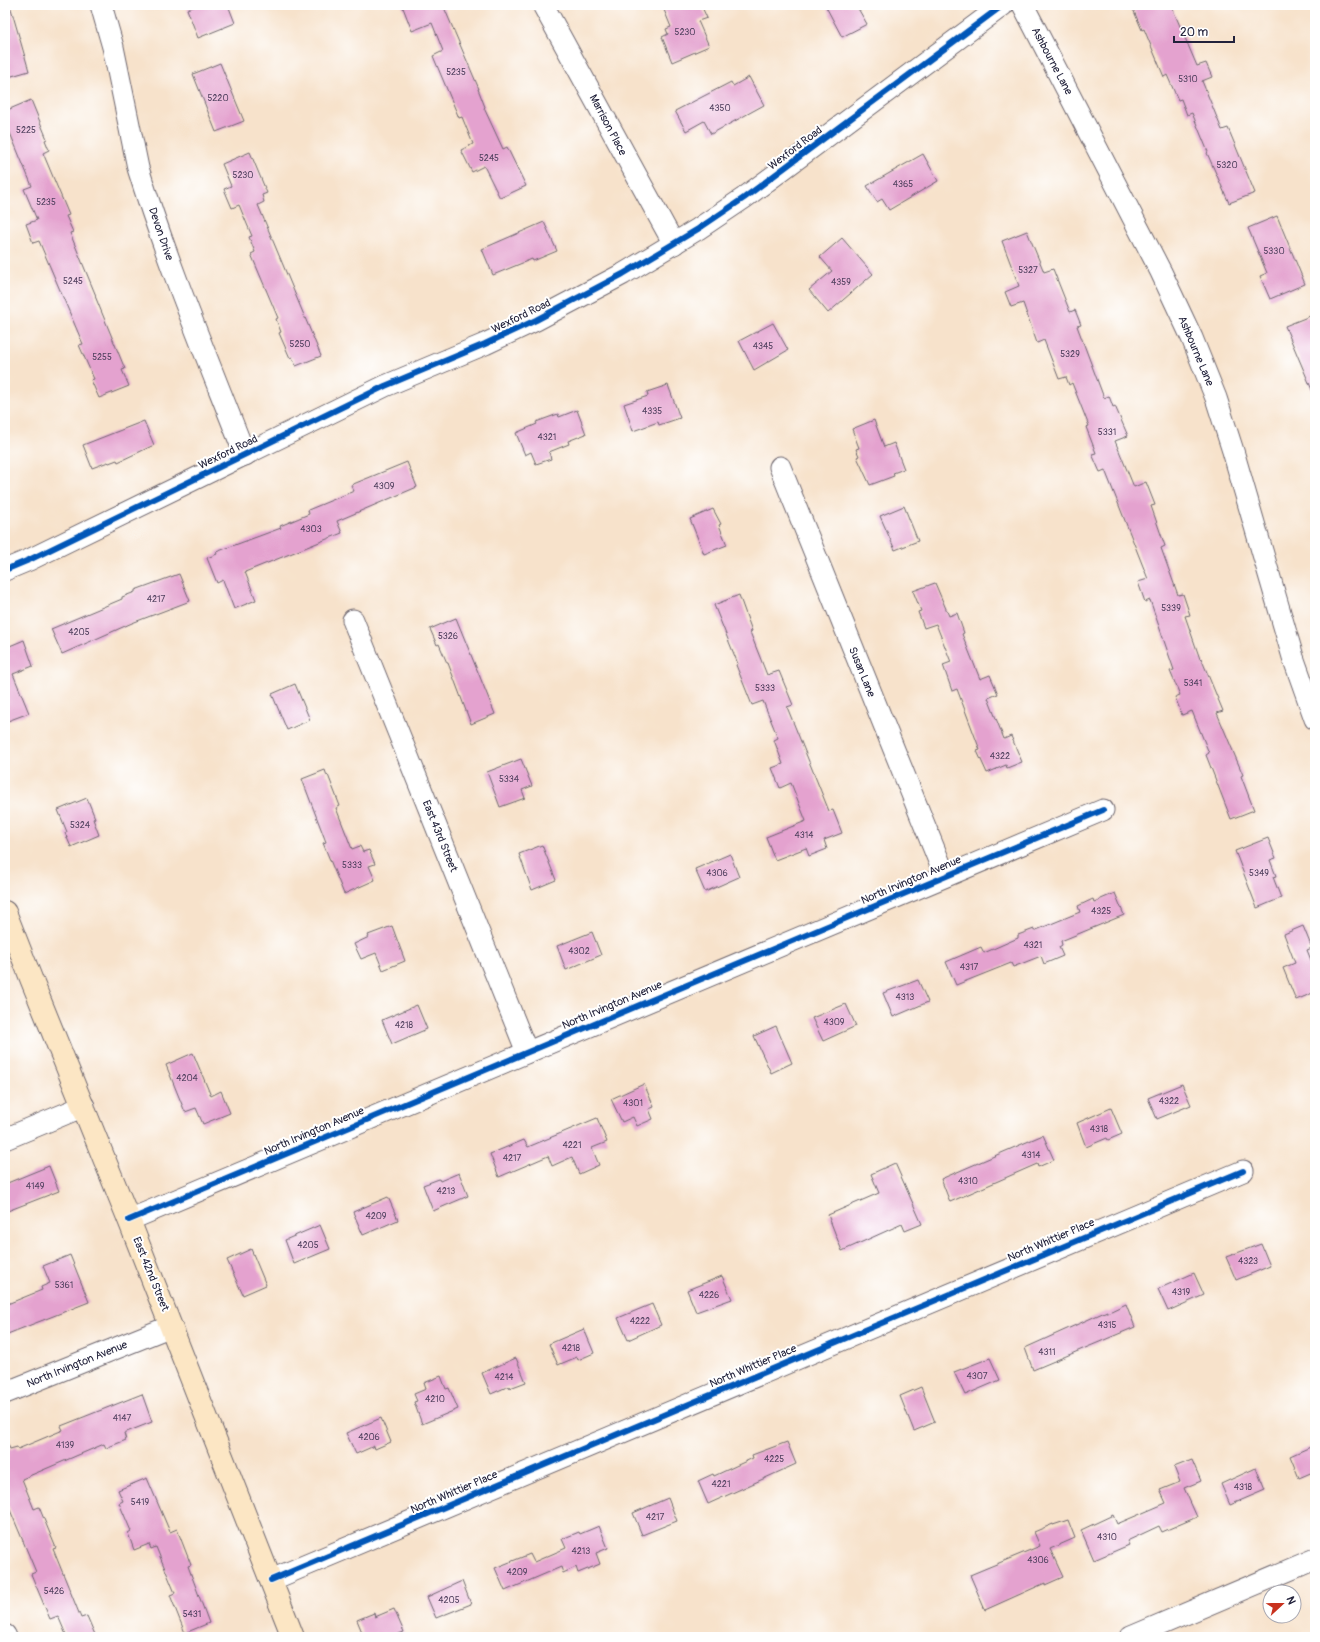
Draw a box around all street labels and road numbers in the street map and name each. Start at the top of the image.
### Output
street label: Ashbourne Lane [1029,25,1076,98]
street label: Marrison Place [587,92,630,158]
street label: Wexford Road [765,123,825,173]
street label: Devon Drive [146,206,176,263]
street label: Wexford Road [489,296,553,336]
street label: Ashbourne Lane [1175,314,1217,388]
street label: Wexford Road [196,432,260,472]
street label: Susan Lane [846,645,878,699]
street label: East 43rd Street [420,798,461,874]
street label: North Irvington Avenue [859,853,964,907]
street label: North Irvington Avenue [560,978,665,1032]
street label: North Irvington Avenue [262,1104,367,1158]
street label: North Whittier Place [1006,1216,1097,1264]
street label: East 42nd Street [130,1235,172,1314]
street label: North Irvington Avenue [25,1338,130,1390]
street label: North Whittier Place [708,1342,799,1390]
street label: North Whittier Place [409,1468,500,1516]

